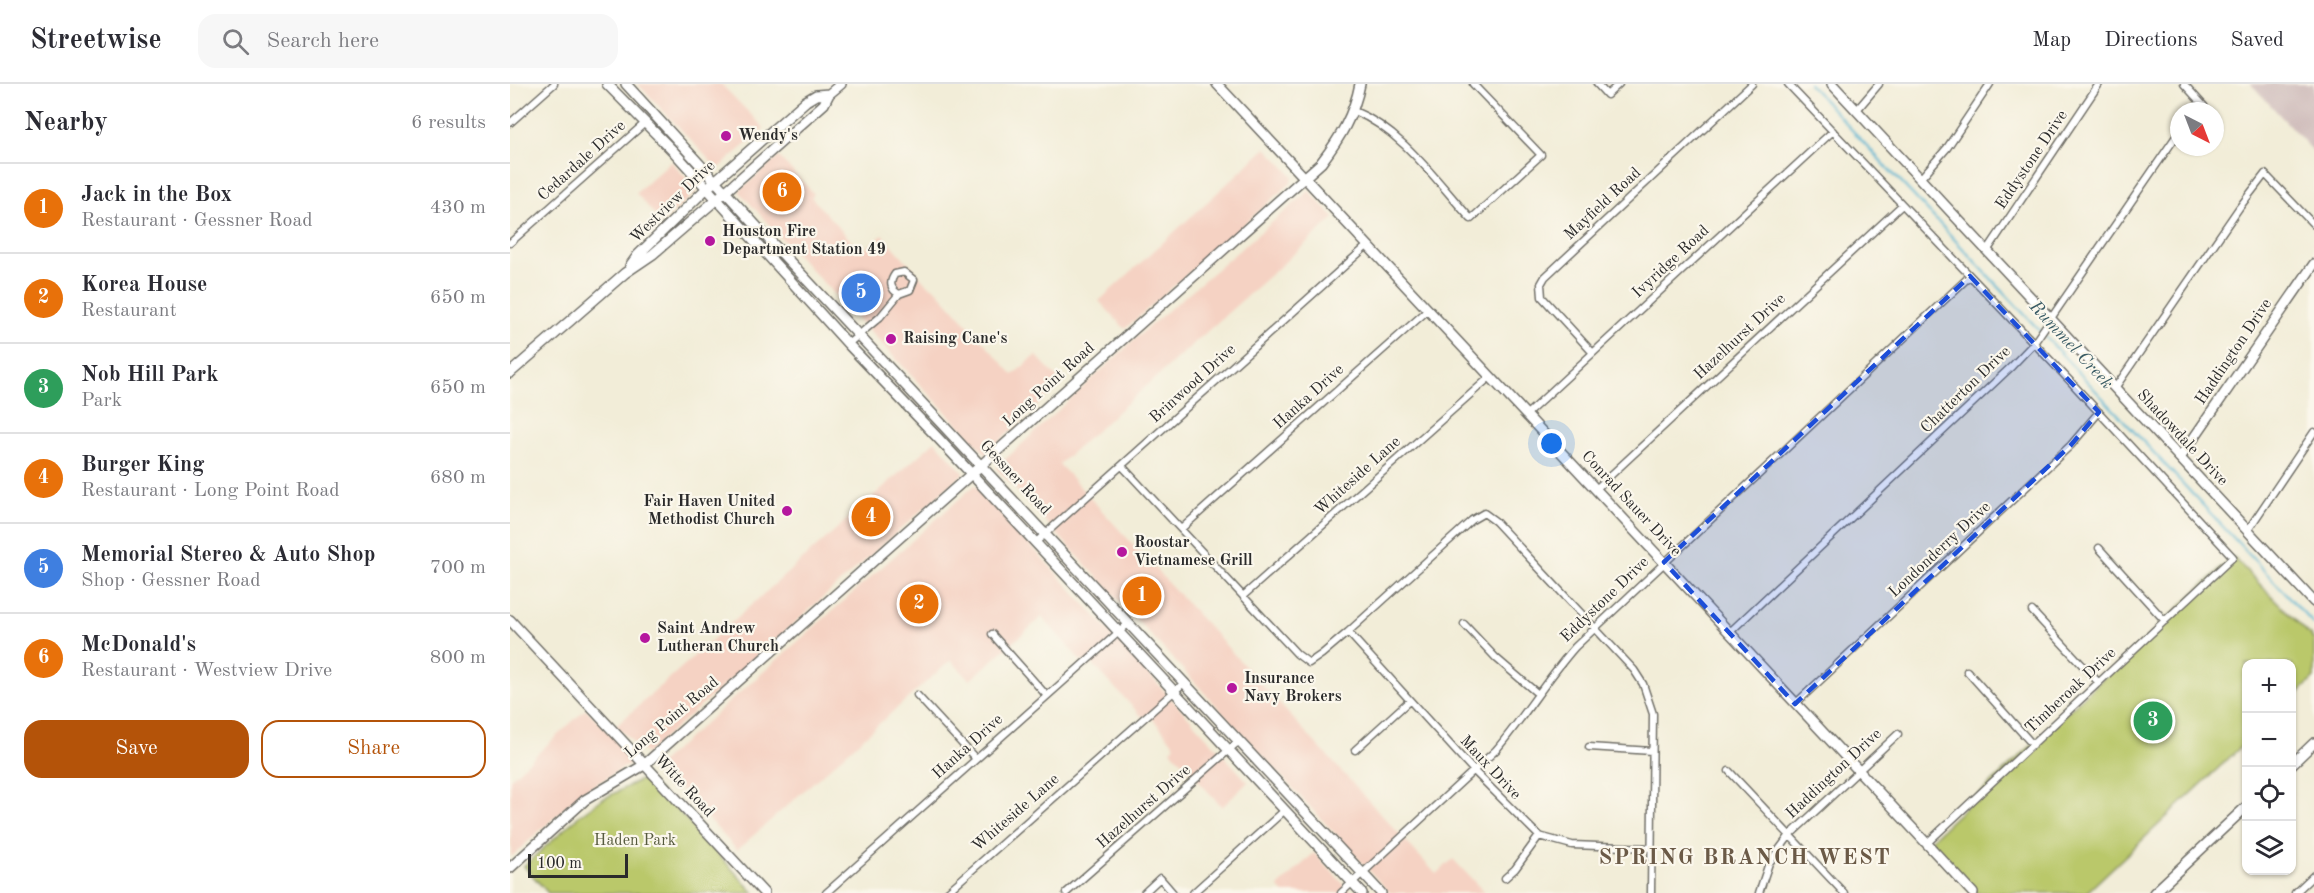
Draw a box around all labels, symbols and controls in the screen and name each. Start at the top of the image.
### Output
search box [198,14,618,68]
icon: search [219,25,252,58]
text: Streetwise [30,27,162,55]
text: Search here [267,30,379,52]
text: Map [2032,30,2071,51]
text: Directions [2104,30,2198,51]
text: Saved [2231,30,2284,51]
north arrow [2170,102,2224,156]
street label: Eddystone Drive [1993,108,2071,212]
text: Nearby [24,110,108,136]
text: 6 results [411,113,486,133]
street label: Cedardale Drive [535,118,629,204]
place label: Wendy's [738,128,798,144]
marker: Wendy's [719,129,733,143]
street label: Westview Drive [628,158,718,246]
street label: Mayfield Road [1562,165,1644,243]
pin: 6 [762,170,802,214]
text: Jack in the Box [81,184,232,206]
text: 1 [38,198,49,218]
text: 430 m [430,198,486,218]
text: Restaurant · Gessner Road [81,211,313,231]
street label: Ivyridge Road [1629,223,1713,301]
place label: Houston Fire Department Station 49 [722,224,886,258]
marker: Houston Fire Department Station 49 [703,234,717,248]
pin: 5 [842,270,880,316]
text: Korea House [81,274,207,296]
text: 2 [38,288,49,308]
text: 650 m [430,288,486,308]
street label: Hazelhurst Drive [1691,291,1789,383]
street label: Haddington Drive [2193,296,2275,408]
water label: Rummel Creek [2025,297,2116,393]
text: Restaurant [81,301,177,321]
place label: Raising Cane's [903,331,1007,347]
marker: Raising Cane's [884,332,898,346]
street label: Long Point Road [1000,340,1098,430]
street label: Brinwood Drive [1147,341,1239,427]
street label: Chatterton Drive [1918,343,2014,437]
street label: Hanka Drive [1271,362,1347,432]
text: Nob Hill Park [81,364,219,386]
text: 3 [38,378,49,398]
text: 650 m [430,378,486,398]
street label: Shadowdale Drive [2134,387,2230,489]
text: Park [81,391,122,411]
your location [1537,429,1566,458]
street label: Whiteside Lane [1312,434,1404,518]
street label: Gessner Road [977,438,1053,518]
street label: Conrad Sauer Drive [1578,448,1684,560]
text: Burger King [81,454,204,476]
text: 4 [38,468,49,488]
text: 680 m [430,468,486,488]
text: Restaurant · Long Point Road [81,481,340,501]
place label: Fair Haven United Methodist Church [643,494,775,528]
pin: 4 [852,494,890,540]
street label: Londonderry Drive [1886,499,1994,601]
marker: Fair Haven United Methodist Church [780,504,794,518]
place label: Roostar Vietnamese Grill [1134,535,1253,569]
text: Memorial Stereo & Auto Shop [81,544,375,566]
marker: Roostar Vietnamese Grill [1115,545,1129,559]
street label: Eddystone Drive [1558,554,1652,646]
text: 5 [38,558,49,578]
text: 700 m [430,558,486,578]
text: Shop · Gessner Road [81,571,261,591]
pin: 1 [1122,574,1162,618]
pin: 2 [900,582,938,626]
place label: Saint Andrew Lutheran Church [657,621,779,655]
marker: Saint Andrew Lutheran Church [638,631,652,645]
text: McDonald's [81,634,196,656]
street label: Timberoak Drive [2023,645,2119,737]
text: 6 [38,648,49,668]
text: 800 m [430,648,486,668]
map controls [2242,659,2296,875]
button: + [2242,659,2296,713]
text: Restaurant · Westview Drive [81,661,332,681]
place label: Insurance Navy Brokers [1244,671,1342,705]
street label: Long Point Road [622,674,722,762]
marker: Insurance Navy Brokers [1225,681,1239,695]
pin: 3 [2134,698,2172,744]
street label: Hanka Drive [930,712,1006,782]
button: − [2242,713,2296,767]
button: Save [24,720,249,778]
button: Share [261,720,486,778]
street label: Haddington Drive [1783,726,1885,822]
street label: Maux Drive [1456,733,1524,803]
street label: Witte Road [651,752,717,820]
street label: Hazelhurst Drive [1094,762,1194,852]
button: locate [2242,767,2296,821]
street label: Whiteside Lane [970,771,1062,855]
button: layers [2242,821,2296,875]
park label: Haden Park [594,833,676,849]
district label: SPRING BRANCH WEST [1599,847,1891,869]
scale bar [528,851,628,878]
text: 100 m [537,856,582,872]

